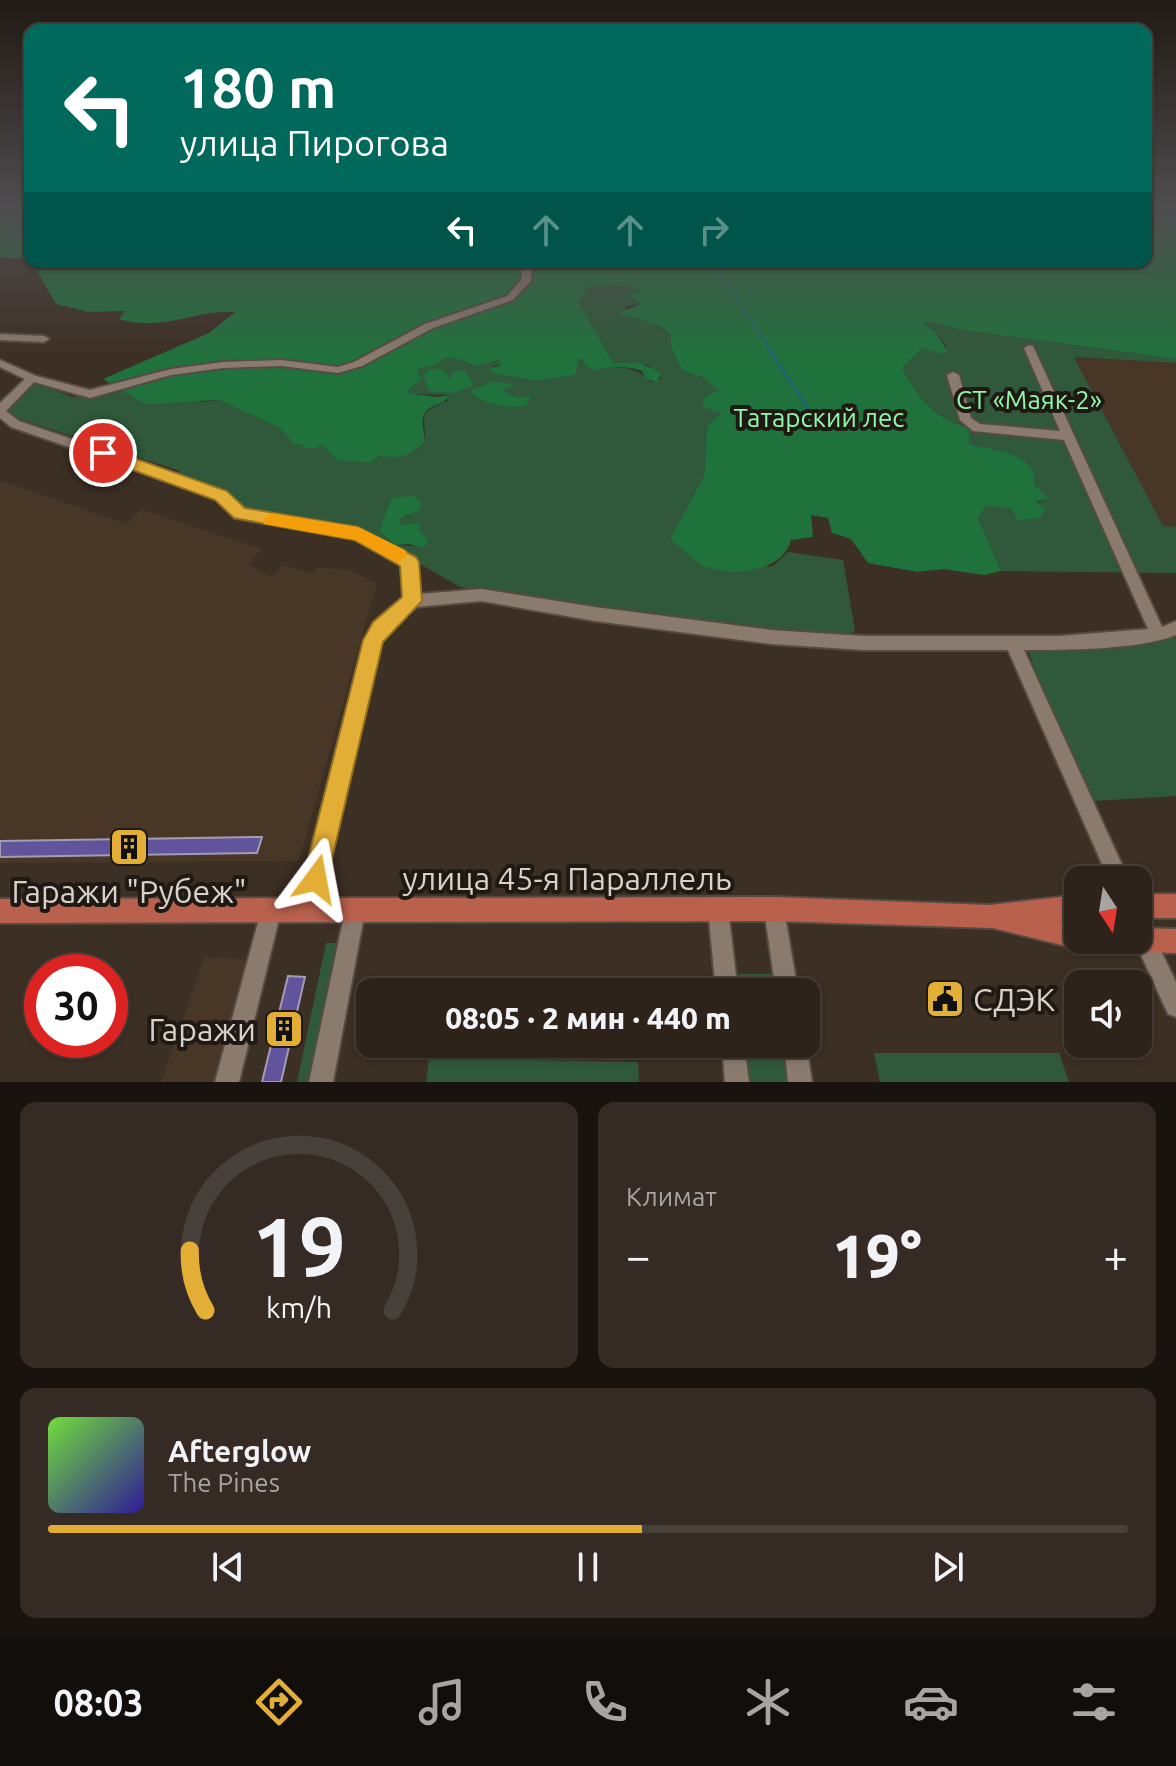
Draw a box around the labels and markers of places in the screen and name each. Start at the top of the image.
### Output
pin [69,419,137,487]
building icon: Гаражи "Рубеж" [108,826,150,868]
place label: Гаражи "Рубеж" [11,873,247,909]
public building icon: СДЭК [924,978,966,1020]
place label: СДЭК [973,981,1055,1017]
building icon: Гаражи [263,1008,305,1050]
place label: Гаражи [149,1011,256,1047]

